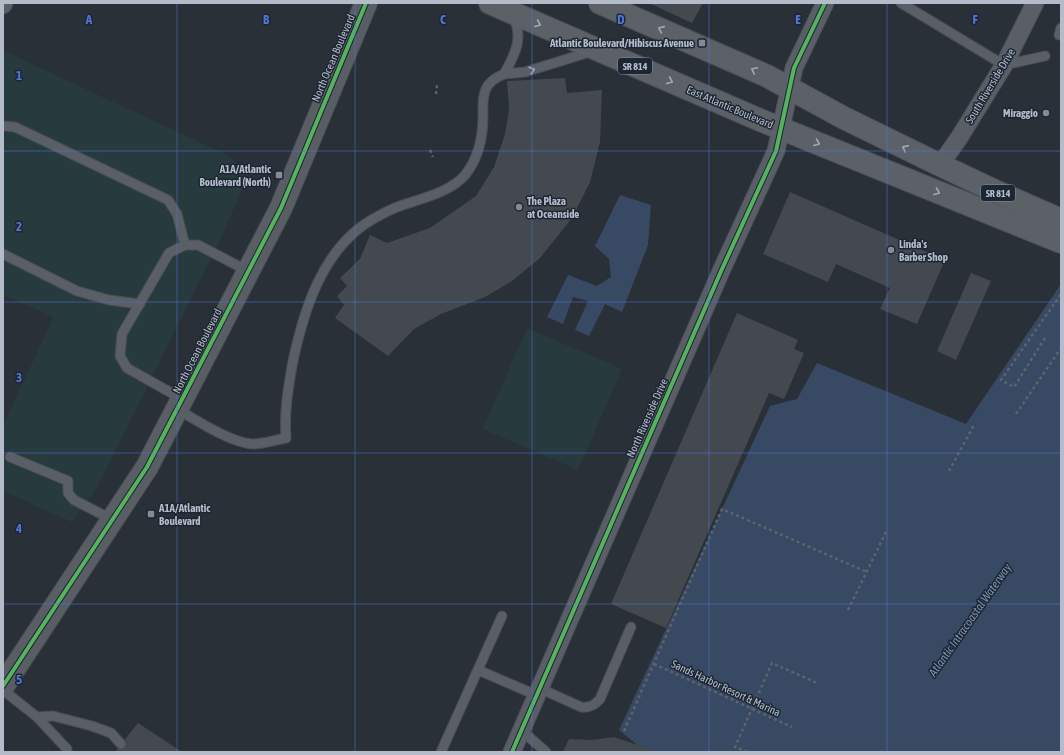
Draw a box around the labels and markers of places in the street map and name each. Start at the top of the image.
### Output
place label: Atlantic Boulevard/Hibiscus Avenue [549,37,694,49]
marker: Atlantic Boulevard/Hibiscus Avenue [697,38,707,48]
place label: Miraggio [1003,107,1038,119]
marker: Miraggio [1041,108,1051,118]
place label: A1A/Atlantic Boulevard (North) [200,163,272,188]
marker: A1A/Atlantic Boulevard (North) [274,170,284,180]
place label: The Plaza at Oceanside [527,195,579,220]
marker: The Plaza at Oceanside [514,202,524,212]
place label: Linda's Barber Shop [899,238,948,263]
marker: Linda's Barber Shop [886,245,896,255]
place label: A1A/Atlantic Boulevard [158,502,211,527]
marker: A1A/Atlantic Boulevard [146,509,156,519]

